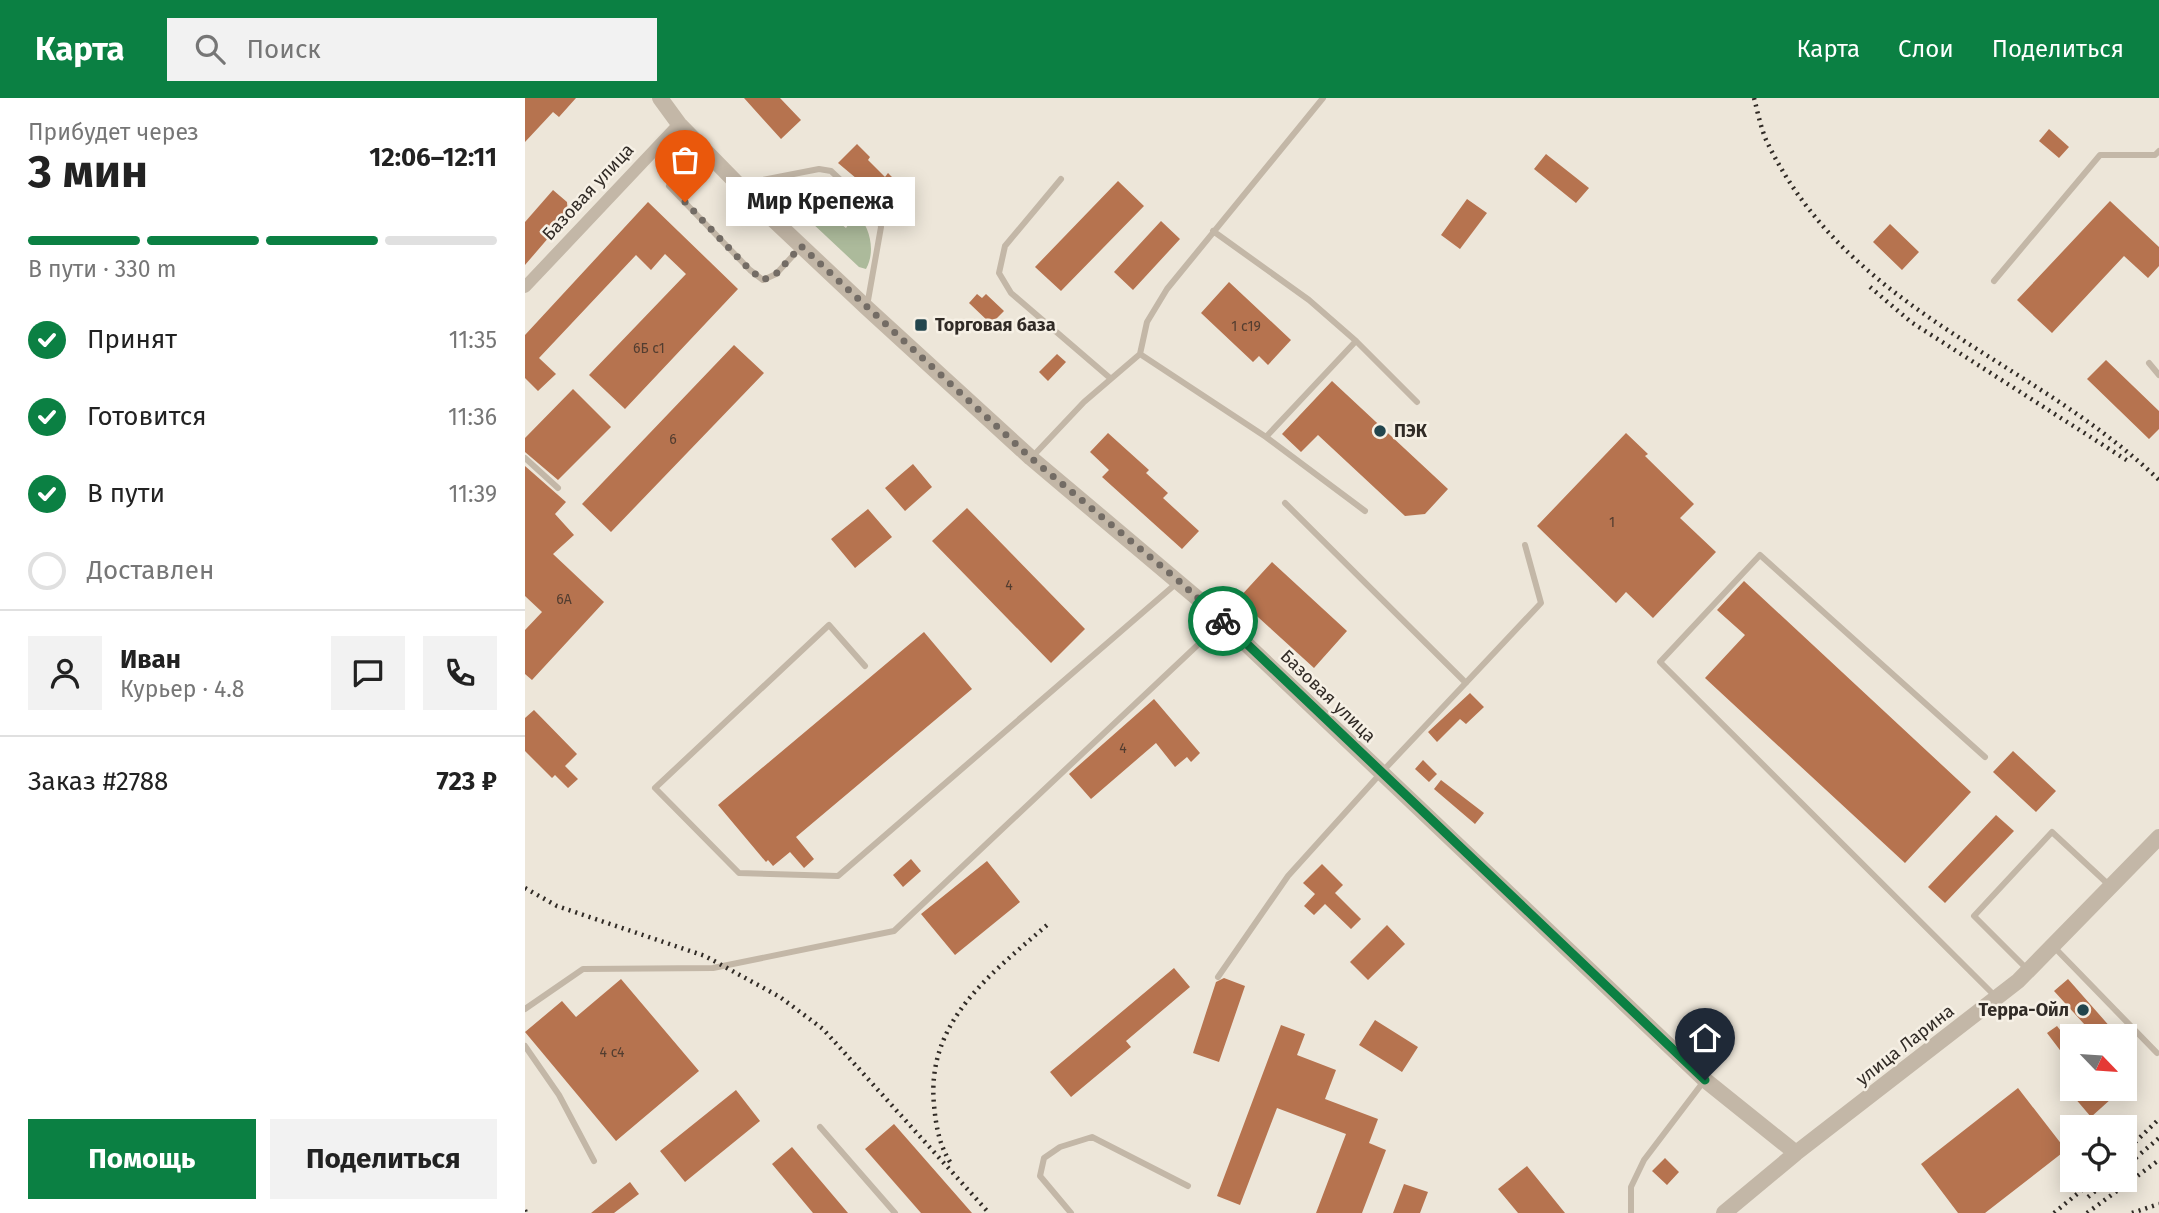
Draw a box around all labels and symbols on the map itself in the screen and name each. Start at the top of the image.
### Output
pin [655,130,715,202]
street label: Базовая улица [538,139,638,245]
callout: Мир Крепежа [727,178,916,226]
place label: Торговая база [935,314,1056,336]
marker: Торговая база [913,317,929,333]
house number: 1 с19 [1231,318,1261,335]
house number: 6Б с1 [633,340,665,357]
place label: ПЭК [1394,420,1428,442]
marker: ПЭК [1372,423,1388,439]
house number: 6 [669,431,677,448]
house number: 1 [1609,514,1615,531]
house number: 4 [1005,577,1013,594]
courier [1188,586,1258,656]
house number: 6А [556,591,572,608]
street label: Базовая улица [1276,645,1380,747]
house number: 4 [1119,740,1127,757]
place label: Терра-Ойл [1979,999,2069,1021]
street label: улица Ларина [1852,1000,1958,1090]
marker: Терра-Ойл [2075,1002,2091,1018]
pin [1675,1008,1735,1080]
north arrow [2060,1024,2137,1101]
house number: 4 с4 [600,1044,625,1061]

